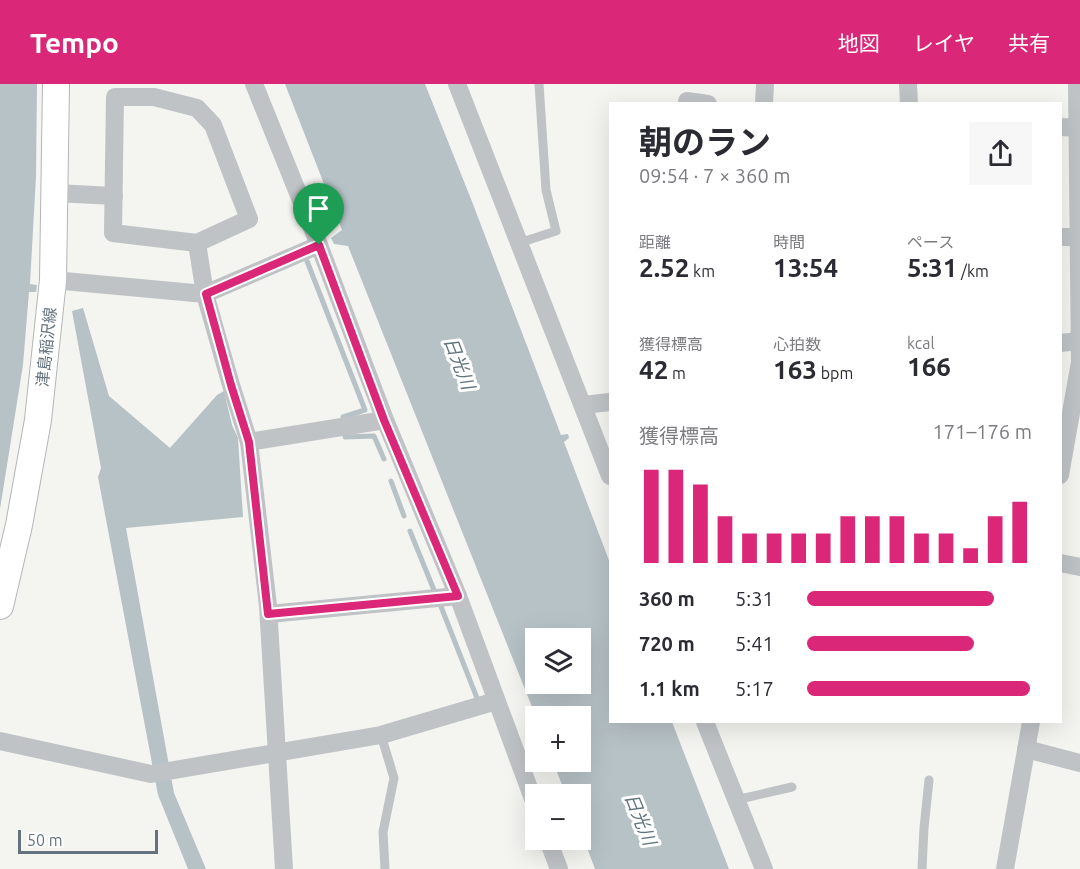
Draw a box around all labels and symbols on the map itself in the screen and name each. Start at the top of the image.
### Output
pin [293,183,344,245]
street label: 津島稲沢線 [33,306,59,388]
water label: 日光川 [441,334,480,394]
water label: 日光川 [622,790,661,850]
scale bar [18,827,158,854]

